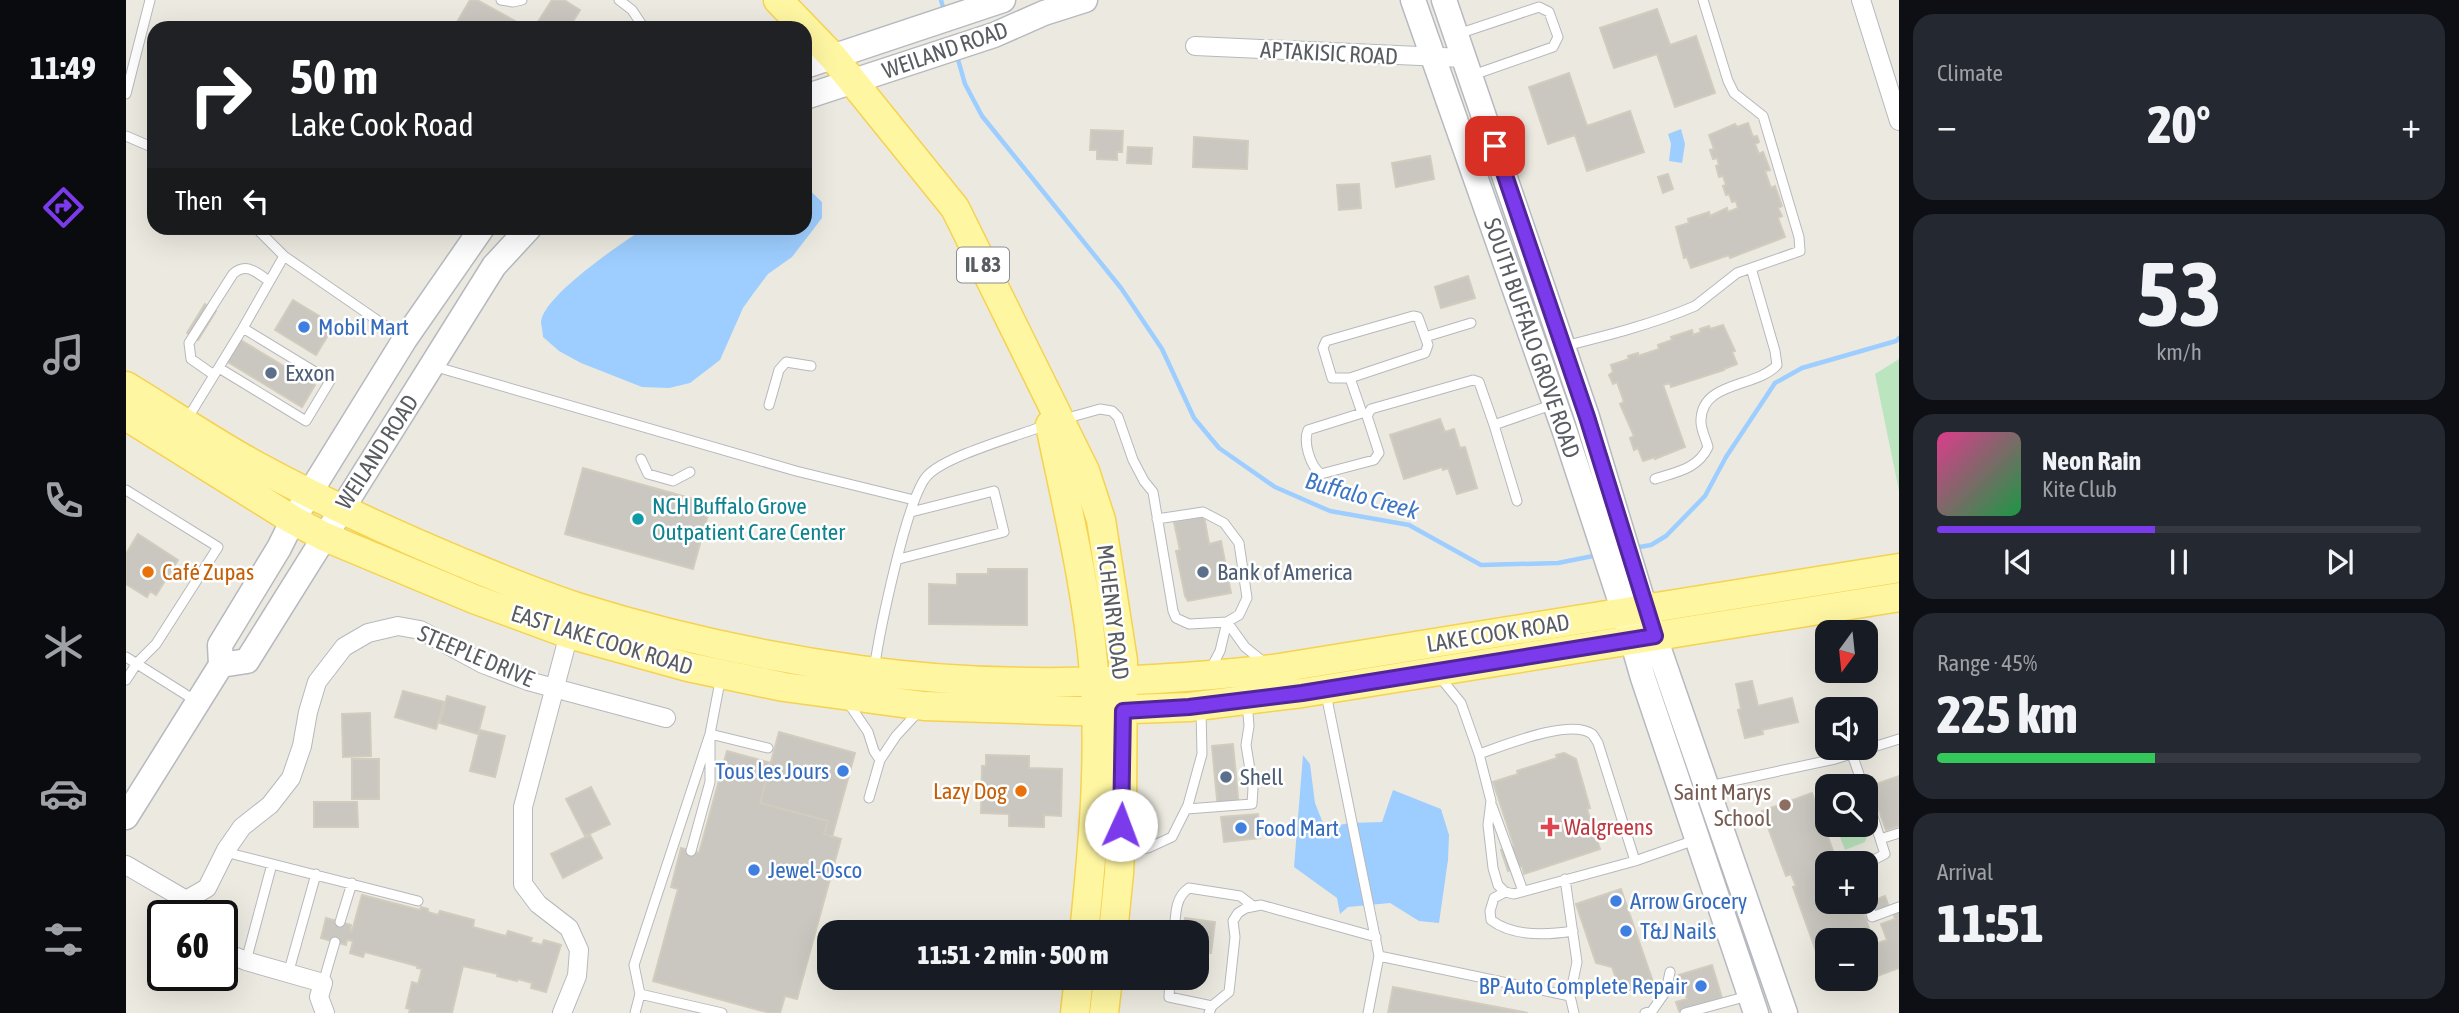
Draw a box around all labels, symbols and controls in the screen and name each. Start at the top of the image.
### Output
street label: WEILAND ROAD [879,16,1011,84]
street label: APTAKISIC ROAD [1259,36,1399,70]
text: 50 m [290,48,378,104]
text: 11:49 [30,49,96,86]
icon: right [175,49,266,140]
text: Climate [1937,60,2003,86]
text: 20° [2147,94,2211,154]
text: − [1937,103,1957,146]
text: + [2401,103,2421,146]
text: Lake Cook Road [290,106,474,143]
pin [1465,116,1525,176]
icon: arrive [1476,127,1514,165]
icon: left [237,182,275,220]
icon: directions [39,183,88,232]
text: Then [175,186,223,216]
street label: SOUTH BUFFALO GROVE ROAD [1479,215,1585,461]
text: 53 [2136,241,2222,345]
road number: IL 83 [957,247,1009,282]
place label: Mobil Mart [318,314,409,340]
marker: Mobil Mart [296,319,312,335]
icon: music [39,330,88,379]
text: km/h [2156,339,2202,365]
place label: Exxon [285,360,335,386]
marker: Exxon [263,365,279,381]
street label: WEILAND ROAD [330,390,424,514]
text: Neon Rain [2042,446,2141,476]
water label: Buffalo Creek [1302,466,1422,525]
icon: phone [39,476,88,525]
text: Kite Club [2042,476,2117,502]
place label: NCH Buffalo Grove Outpatient Care Center [652,493,846,545]
marker: NCH Buffalo Grove Outpatient Care Center [630,511,646,527]
street label: MCHENRY ROAD [1092,543,1134,681]
icon: previous [1999,543,2037,581]
icon: pause [2160,543,2198,581]
icon: next [2321,543,2359,581]
place label: Café Zupas [162,559,254,585]
place label: Bank of America [1217,559,1353,585]
marker: Café Zupas [140,564,156,580]
marker: Bank of America [1195,564,1211,580]
street label: EAST LAKE COOK ROAD [508,600,696,680]
street label: LAKE COOK ROAD [1425,609,1571,657]
street label: STEEPLE DRIVE [414,620,538,692]
north arrow [1815,620,1878,682]
map controls [1815,620,1878,991]
icon: climate [39,622,88,671]
text: Range · 45% [1937,650,2037,676]
text: 225 km [1937,684,2078,744]
button: sound [1815,697,1878,760]
place label: Tous les Jours [715,758,829,784]
marker: Tous les Jours [835,763,851,779]
place label: Shell [1240,764,1283,790]
icon: car [39,769,88,818]
marker: Shell [1218,769,1234,785]
button: search [1815,774,1878,837]
place label: Lazy Dog [933,778,1007,804]
place label: Saint Marys School [1674,779,1771,831]
marker: Lazy Dog [1013,783,1029,799]
position arrow [1084,788,1158,862]
marker: Saint Marys School [1777,797,1793,813]
place label: Walgreens [1564,814,1653,840]
place label: Food Mart [1255,815,1339,841]
marker: Walgreens [1542,819,1558,835]
marker: Food Mart [1233,820,1249,836]
button: + [1815,851,1878,914]
place label: Jewel-Osco [768,857,862,883]
text: Arrival [1937,859,1993,885]
marker: Jewel-Osco [746,862,762,878]
place label: Arrow Grocery [1630,888,1747,914]
marker: Arrow Grocery [1608,893,1624,909]
text: 11:51 [1937,893,2044,953]
speed limit sign: 60 [147,900,238,991]
icon: filters [39,915,88,964]
place label: T&J Nails [1640,918,1716,944]
marker: T&J Nails [1618,923,1634,939]
button: − [1815,928,1878,991]
text: 11:51 · 2 min · 500 m [918,940,1108,970]
place label: BP Auto Complete Repair [1478,973,1688,999]
marker: BP Auto Complete Repair [1693,978,1709,994]

